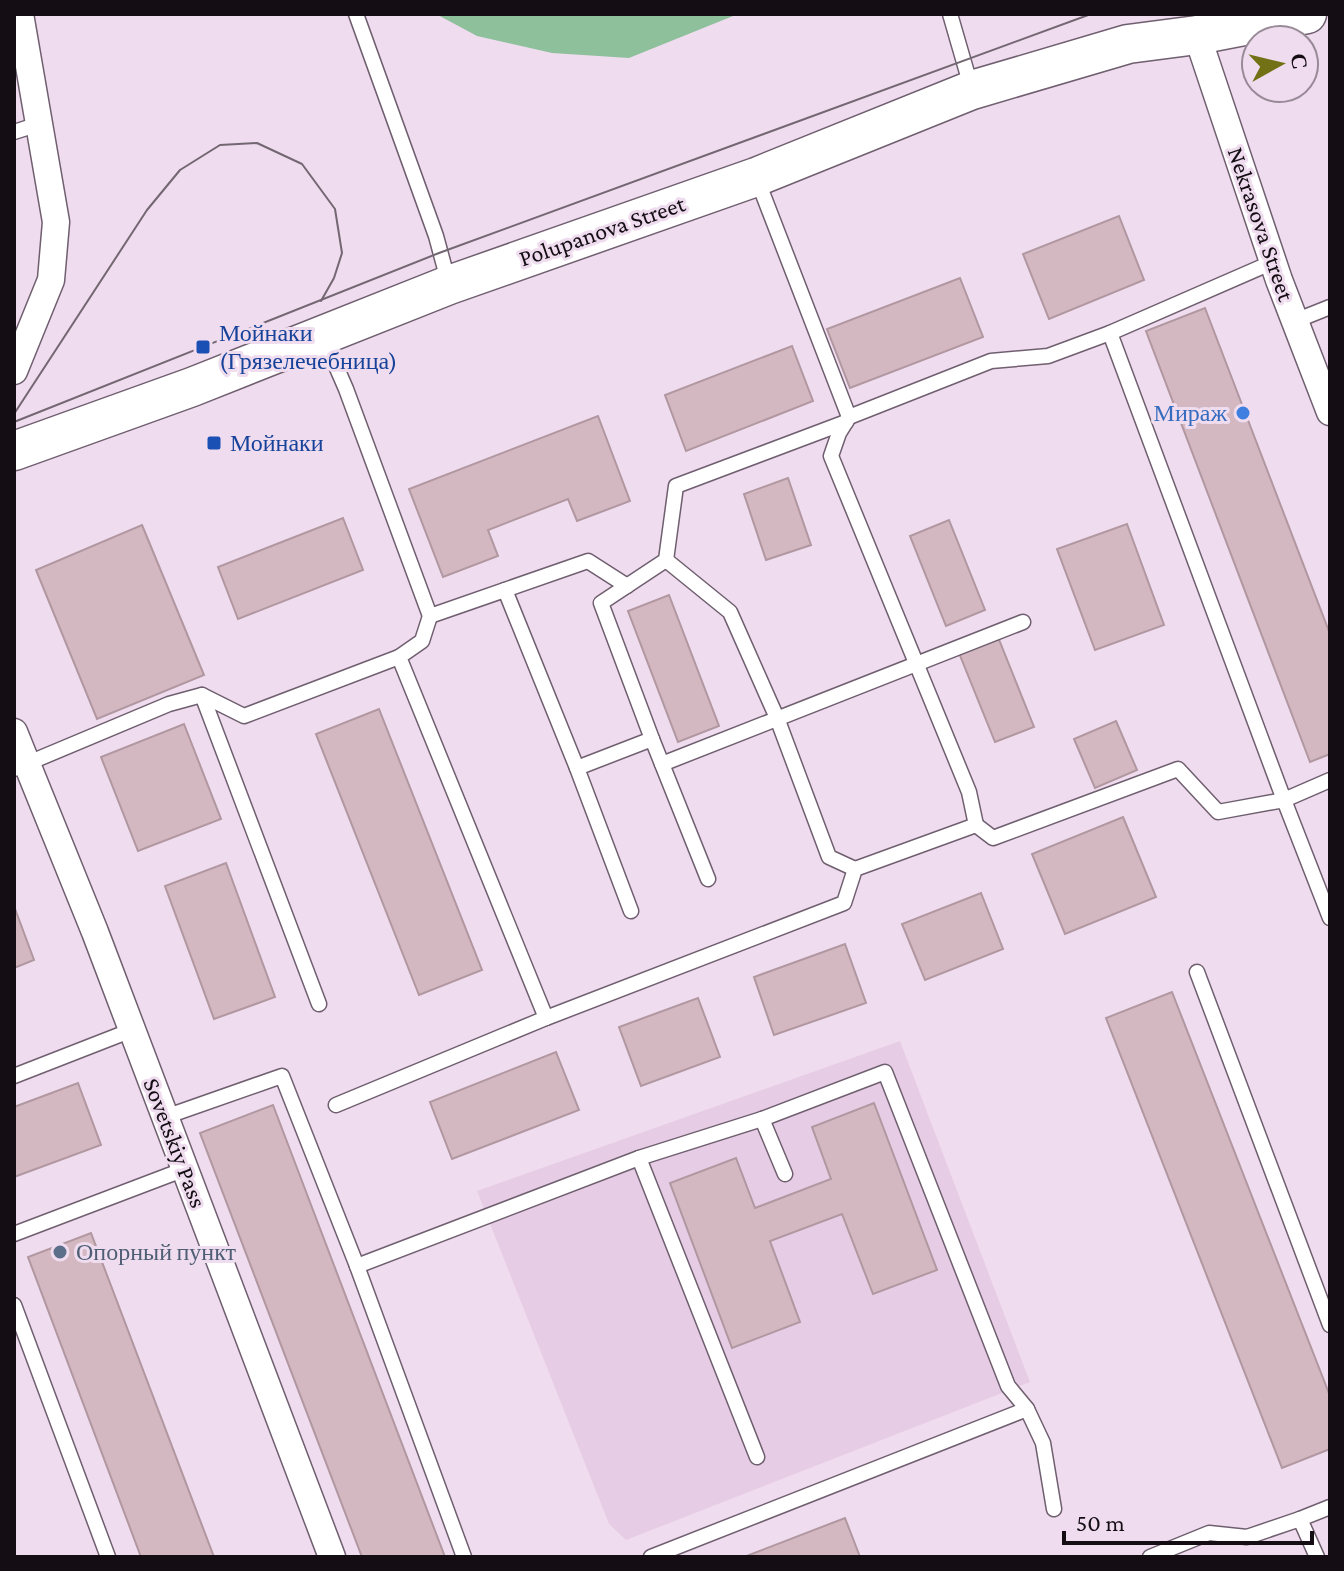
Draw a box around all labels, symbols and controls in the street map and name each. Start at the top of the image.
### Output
north arrow [1240,24,1320,104]
text: С [1286,52,1313,71]
street label: Nekrasova Street [1223,143,1301,305]
street label: Polupanova Street [515,189,689,272]
place label: Мойнаки (Грязелечебница) [219,319,398,375]
marker: Мойнаки (Грязелечебница) [194,338,212,356]
place label: Мираж [1154,399,1227,426]
marker: Мираж [1234,404,1252,422]
place label: Мойнаки [230,429,324,456]
marker: Мойнаки [205,434,223,452]
street label: Sovetskiy Pass [138,1074,213,1211]
place label: Опорный пункт [76,1238,237,1265]
marker: Опорный пункт [51,1243,69,1261]
scale bar [1064,1495,1312,1545]
text: 50 m [1076,1509,1125,1536]

